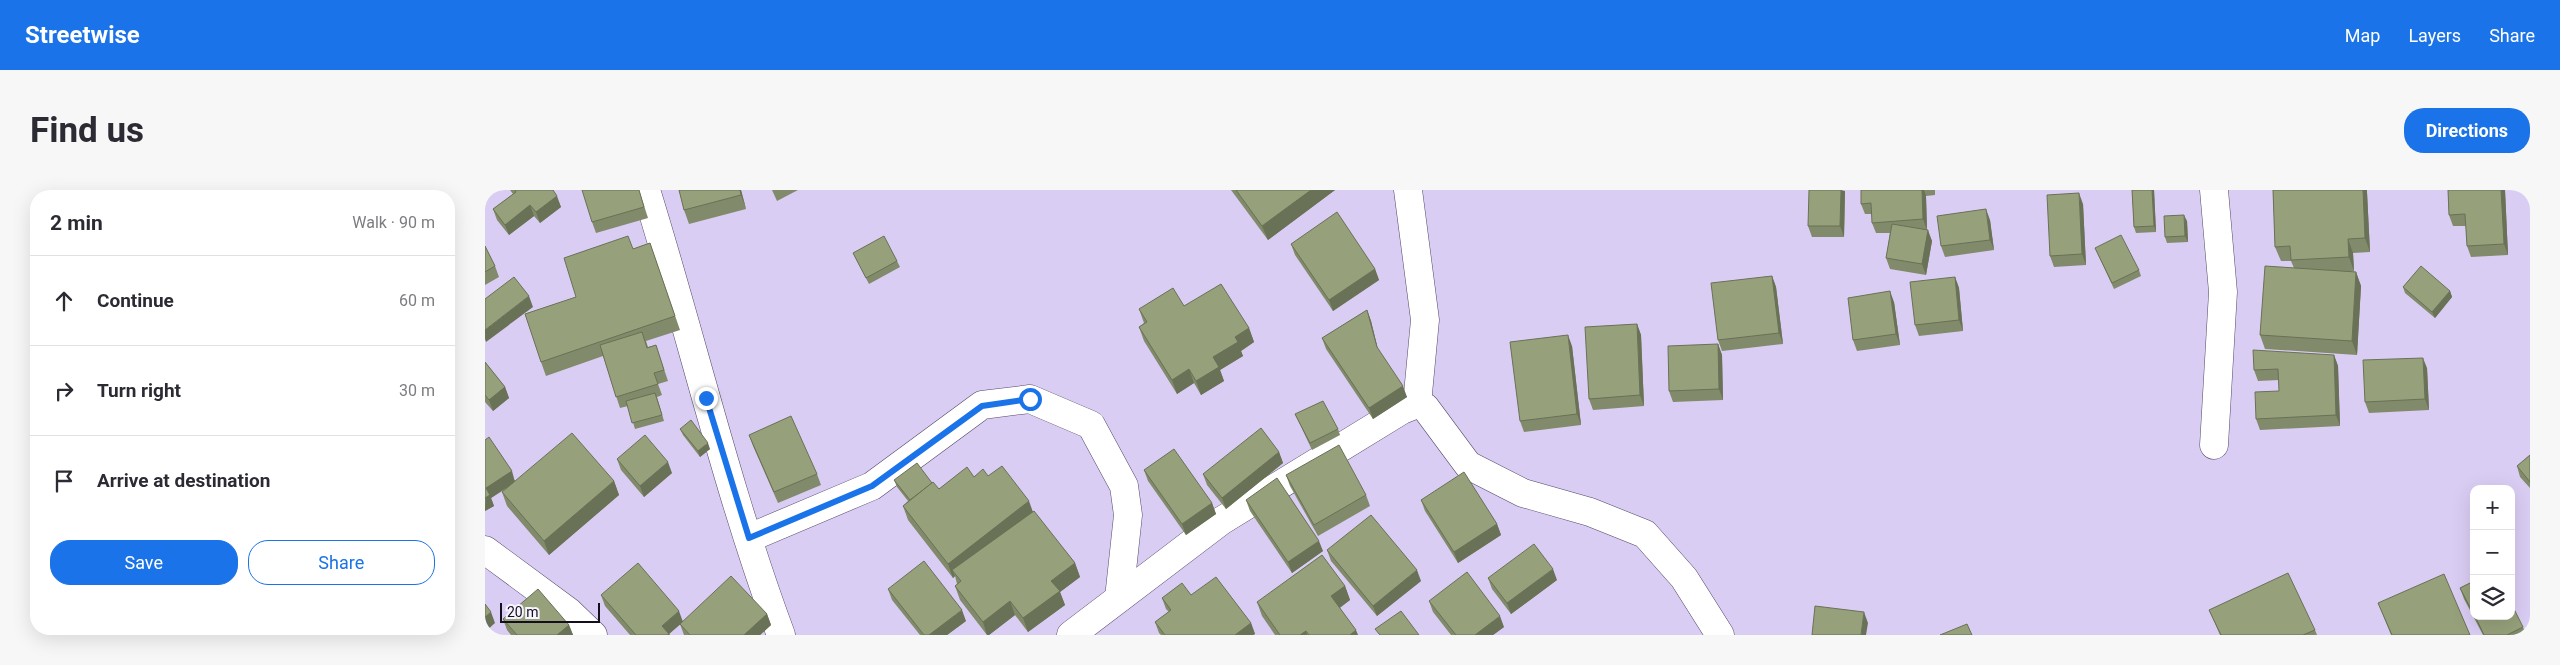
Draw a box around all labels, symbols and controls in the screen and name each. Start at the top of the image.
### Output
text: Streetwise [25,21,140,49]
text: Map [2345,25,2380,46]
text: Layers [2408,25,2461,46]
text: Share [2489,25,2535,46]
button: Directions [2404,108,2530,153]
text: Find us [30,110,144,151]
text: 2 min [50,211,103,235]
text: Walk · 90 m [352,213,435,232]
icon: ahead [50,287,78,315]
text: Continue [97,289,174,312]
text: 60 m [399,291,435,310]
icon: right [50,377,78,405]
text: Turn right [97,379,181,402]
text: 30 m [399,381,435,400]
route end [695,387,718,410]
route start [1019,388,1042,411]
icon: arrive [50,467,78,495]
text: Arrive at destination [97,469,270,492]
map controls [2470,485,2515,620]
button: + [2470,485,2515,530]
button: − [2470,530,2515,575]
button: Save [50,540,238,585]
button: Share [248,540,435,585]
button: layers [2470,575,2515,620]
scale bar [500,600,600,623]
text: 20 m [507,604,539,620]

